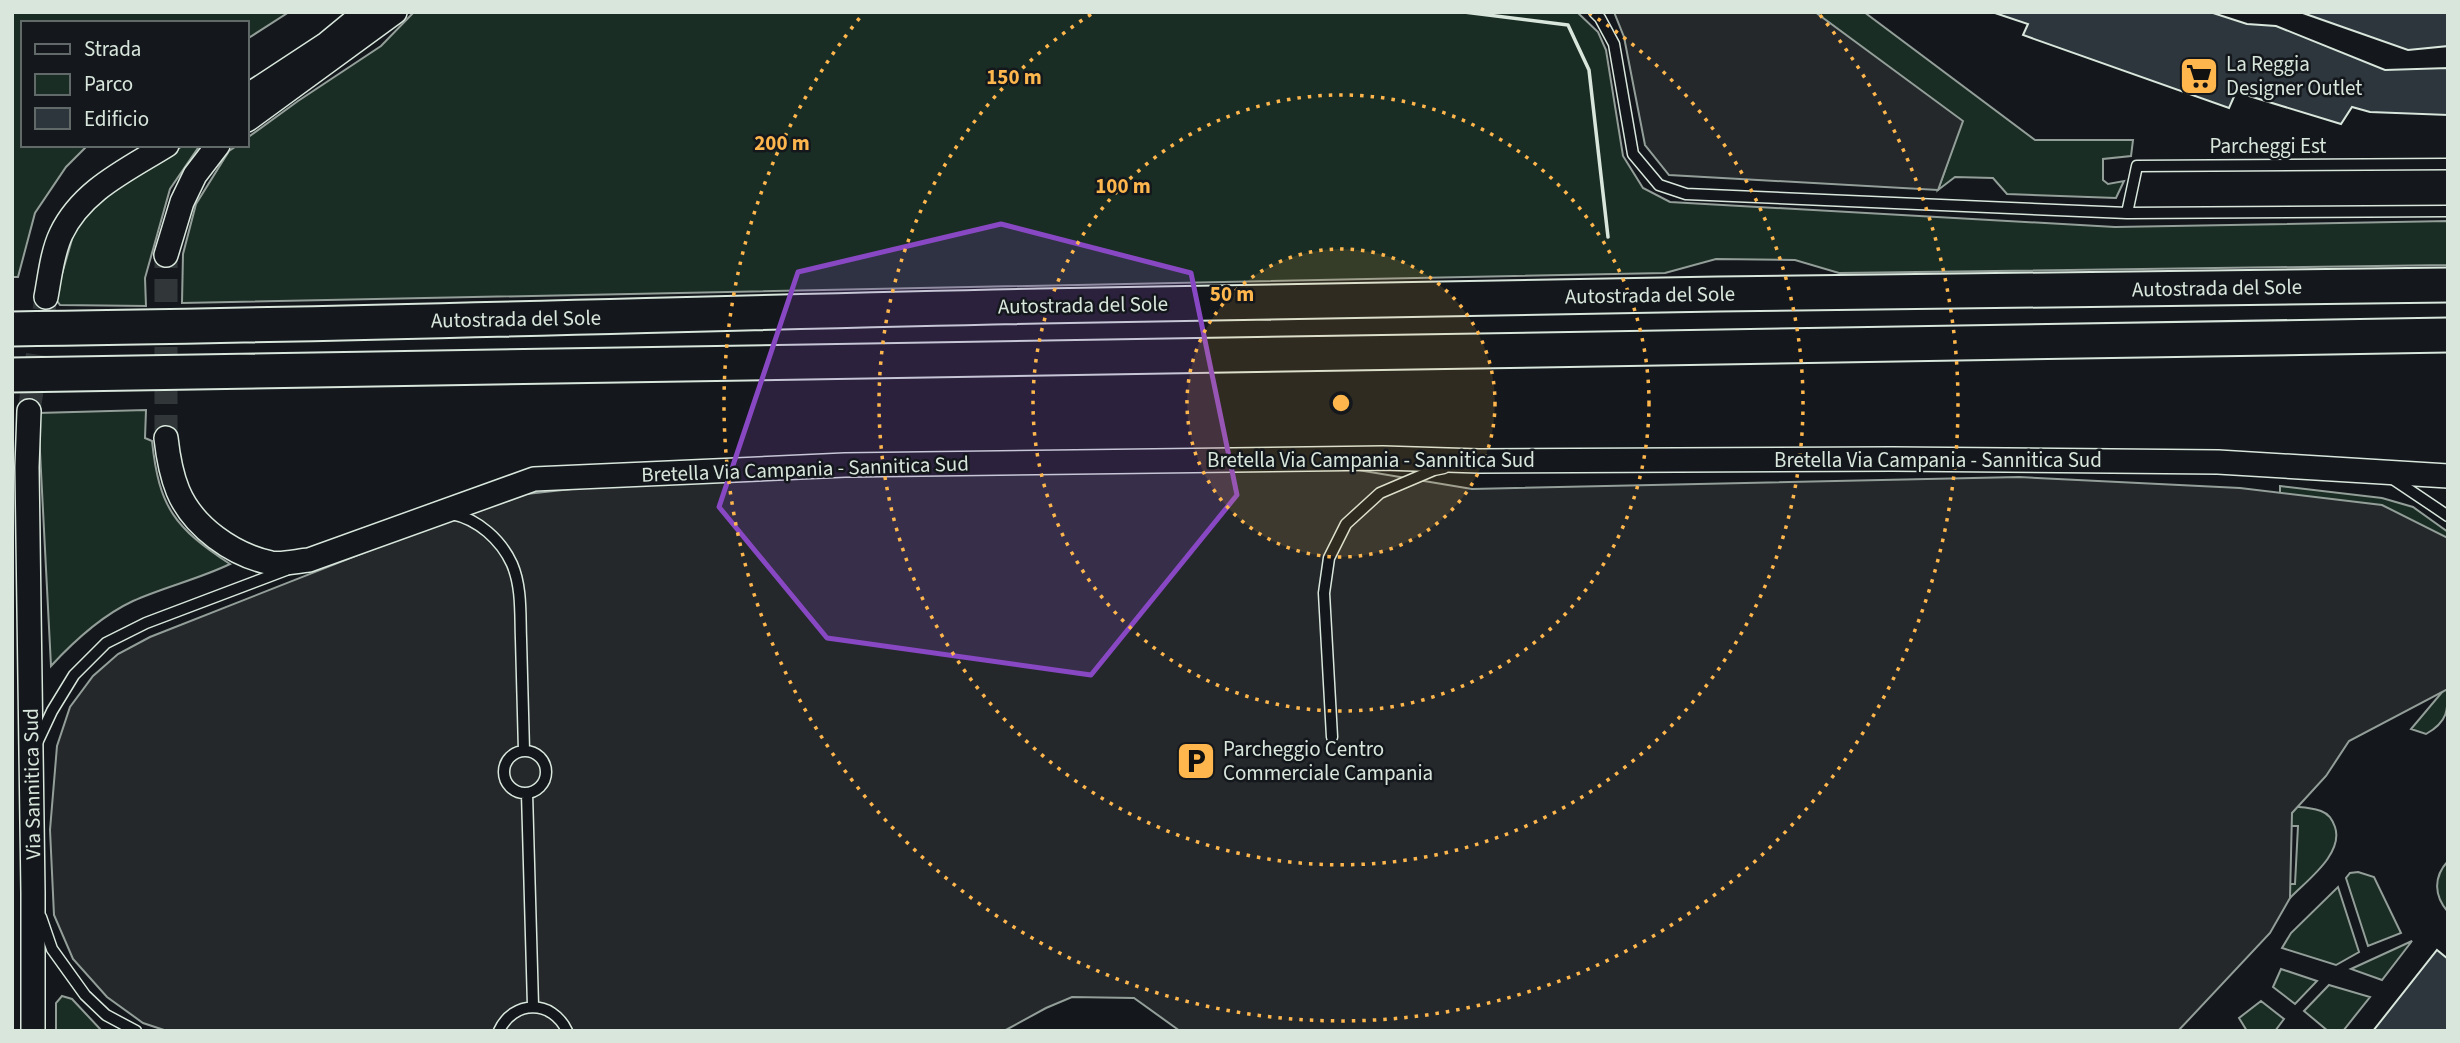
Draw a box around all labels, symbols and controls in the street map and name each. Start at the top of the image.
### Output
legend [21,21,248,147]
text: Strada [84,34,141,64]
place label: La Reggia Designer Outlet [2226,49,2362,103]
supermarket icon: La Reggia Designer Outlet [2178,55,2220,97]
text: 150 m [986,62,1042,92]
text: Parco [84,69,133,99]
text: Edificio [84,104,149,134]
text: 200 m [754,128,810,158]
street label: Parcheggi Est [2210,131,2326,161]
text: 100 m [1095,171,1151,201]
street label: Autostrada del Sole [2132,272,2302,304]
text: 50 m [1210,279,1254,309]
street label: Autostrada del Sole [1565,279,1735,311]
street label: Autostrada del Sole [998,289,1168,321]
street label: Autostrada del Sole [431,303,601,335]
centre of rings [1329,391,1353,415]
street label: Bretella Via Campania - Sannitica Sud [1207,445,1535,475]
street label: Bretella Via Campania - Sannitica Sud [1774,445,2102,475]
street label: Bretella Via Campania - Sannitica Sud [641,448,969,490]
street label: Via Sannitica Sud [16,708,48,860]
place label: Parcheggio Centro Commerciale Campania [1223,734,1433,788]
parking icon: Parcheggio Centro Commerciale Campania [1175,740,1217,782]

